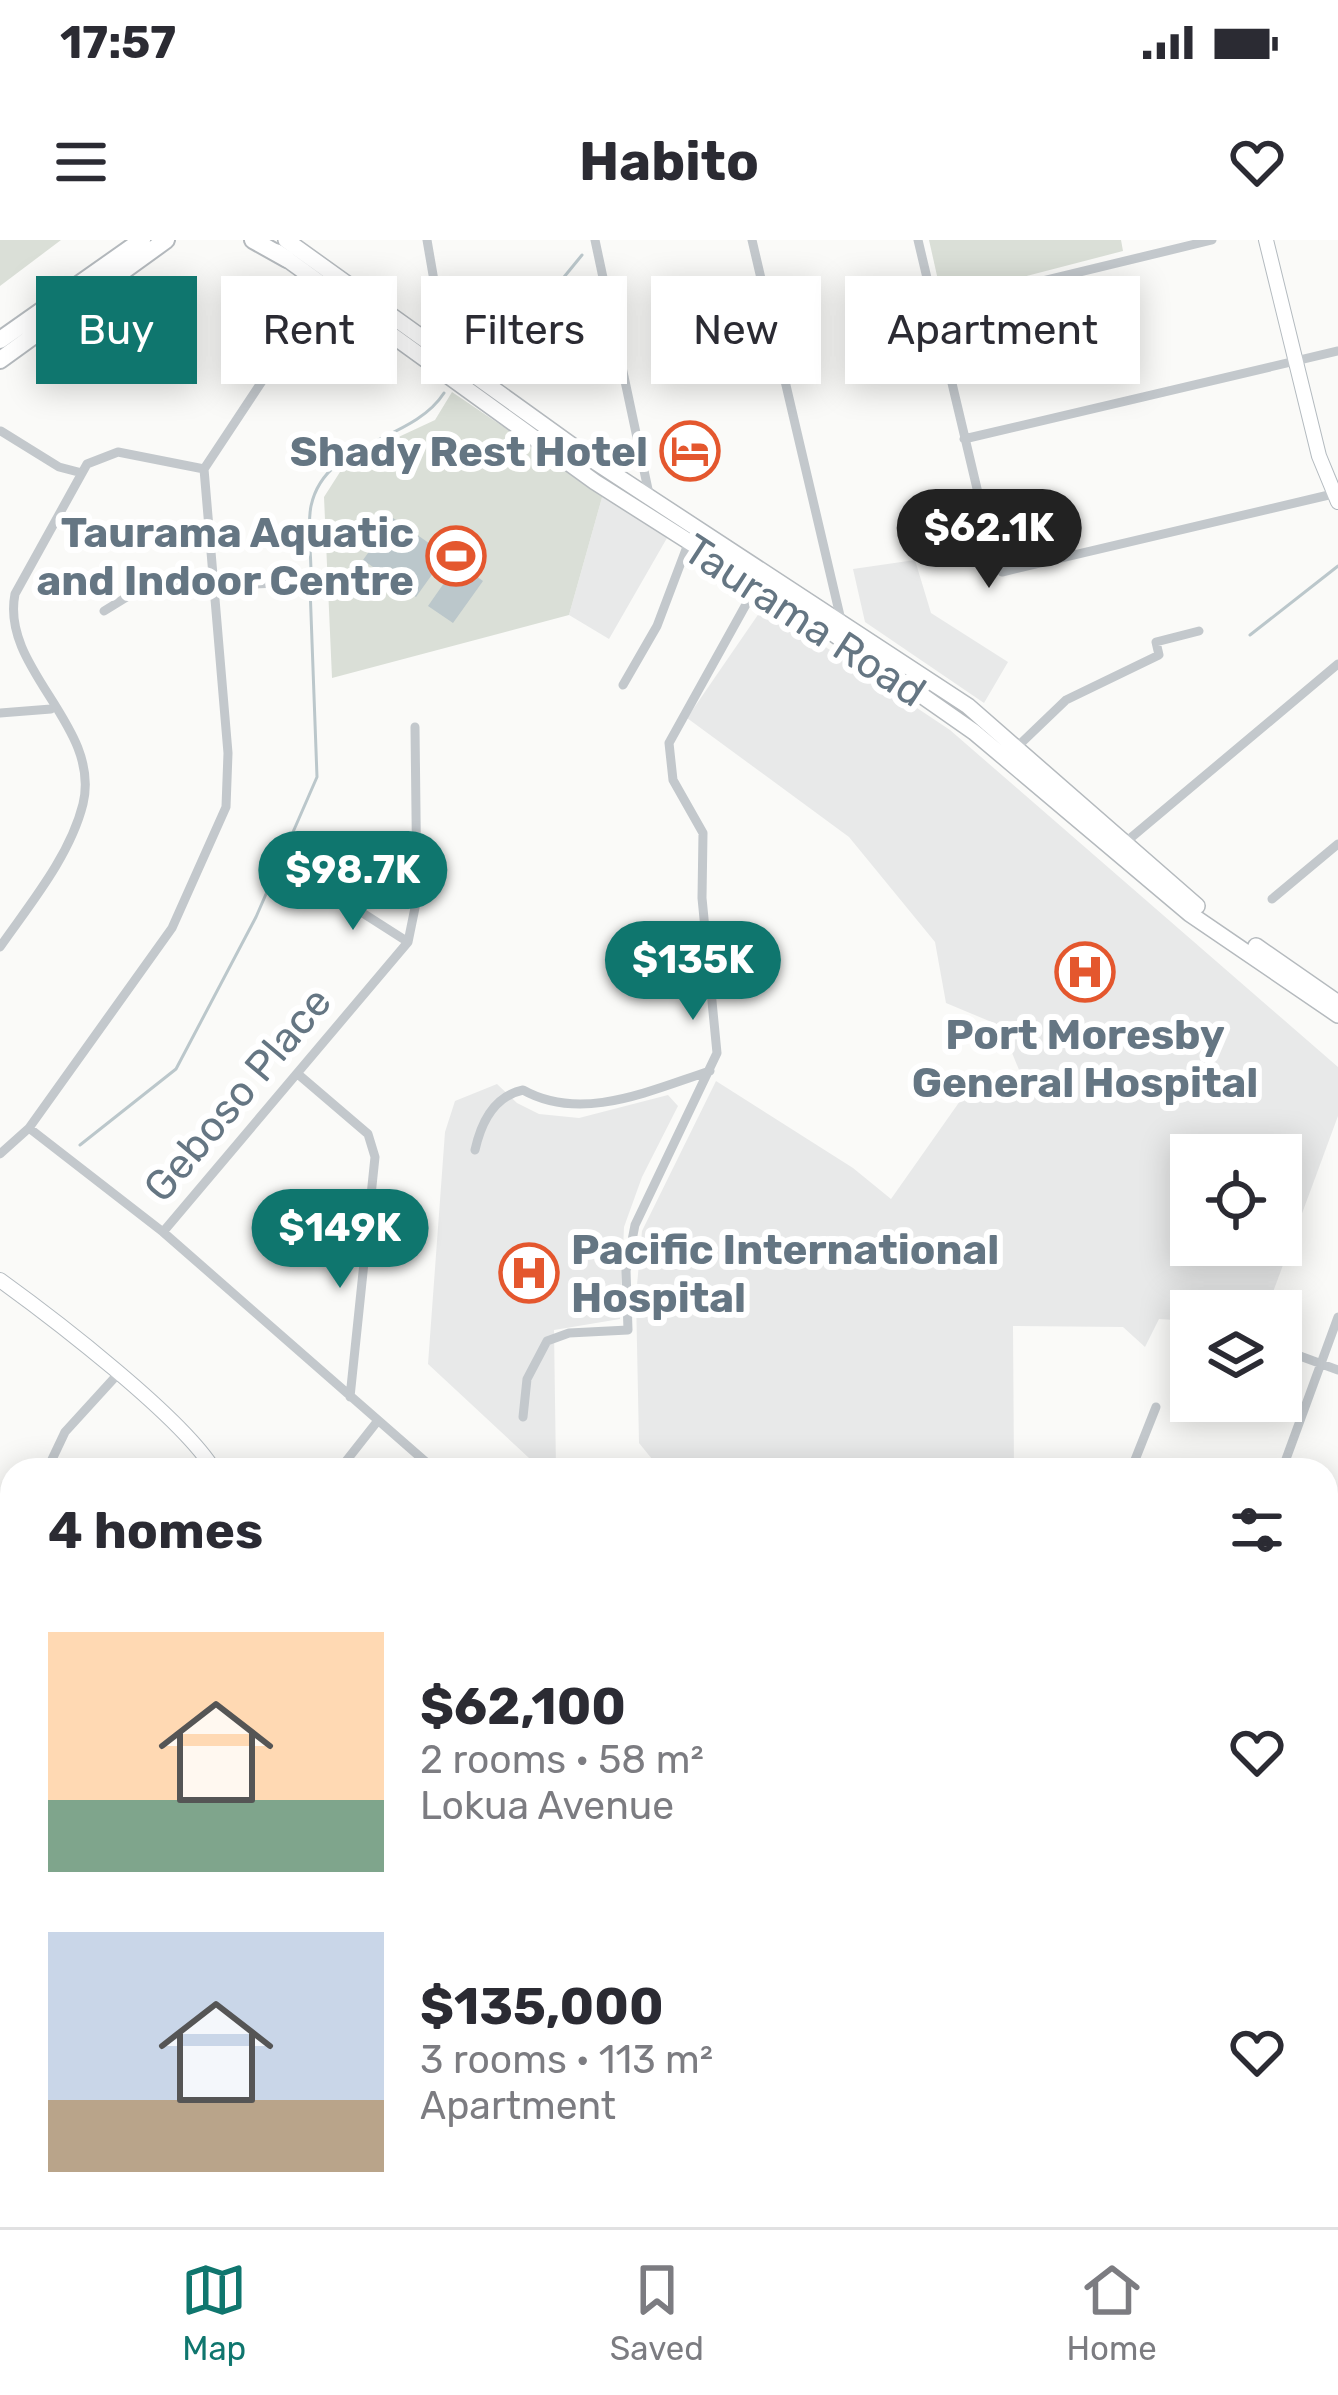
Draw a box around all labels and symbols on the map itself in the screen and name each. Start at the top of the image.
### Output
hotel icon: Shady Rest Hotel [659,420,721,482]
place label: Shady Rest Hotel [290,427,648,477]
pin: $62.1K [891,489,1087,591]
place label: Taurama Aquatic and Indoor Centre [36,508,414,606]
street label: Taurama Road [674,524,935,718]
sports icon: Taurama Aquatic and Indoor Centre [425,525,487,587]
pin: $98.7K [255,831,451,933]
pin: $135K [609,921,777,1023]
hospital icon: Port Moresby General Hospital [1054,941,1116,1003]
street label: Geboso Place [134,977,342,1212]
place label: Port Moresby General Hospital [912,1010,1258,1108]
pin: $149K [256,1189,424,1291]
place label: Pacific International Hospital [571,1225,999,1323]
hospital icon: Pacific International Hospital [498,1242,560,1304]

